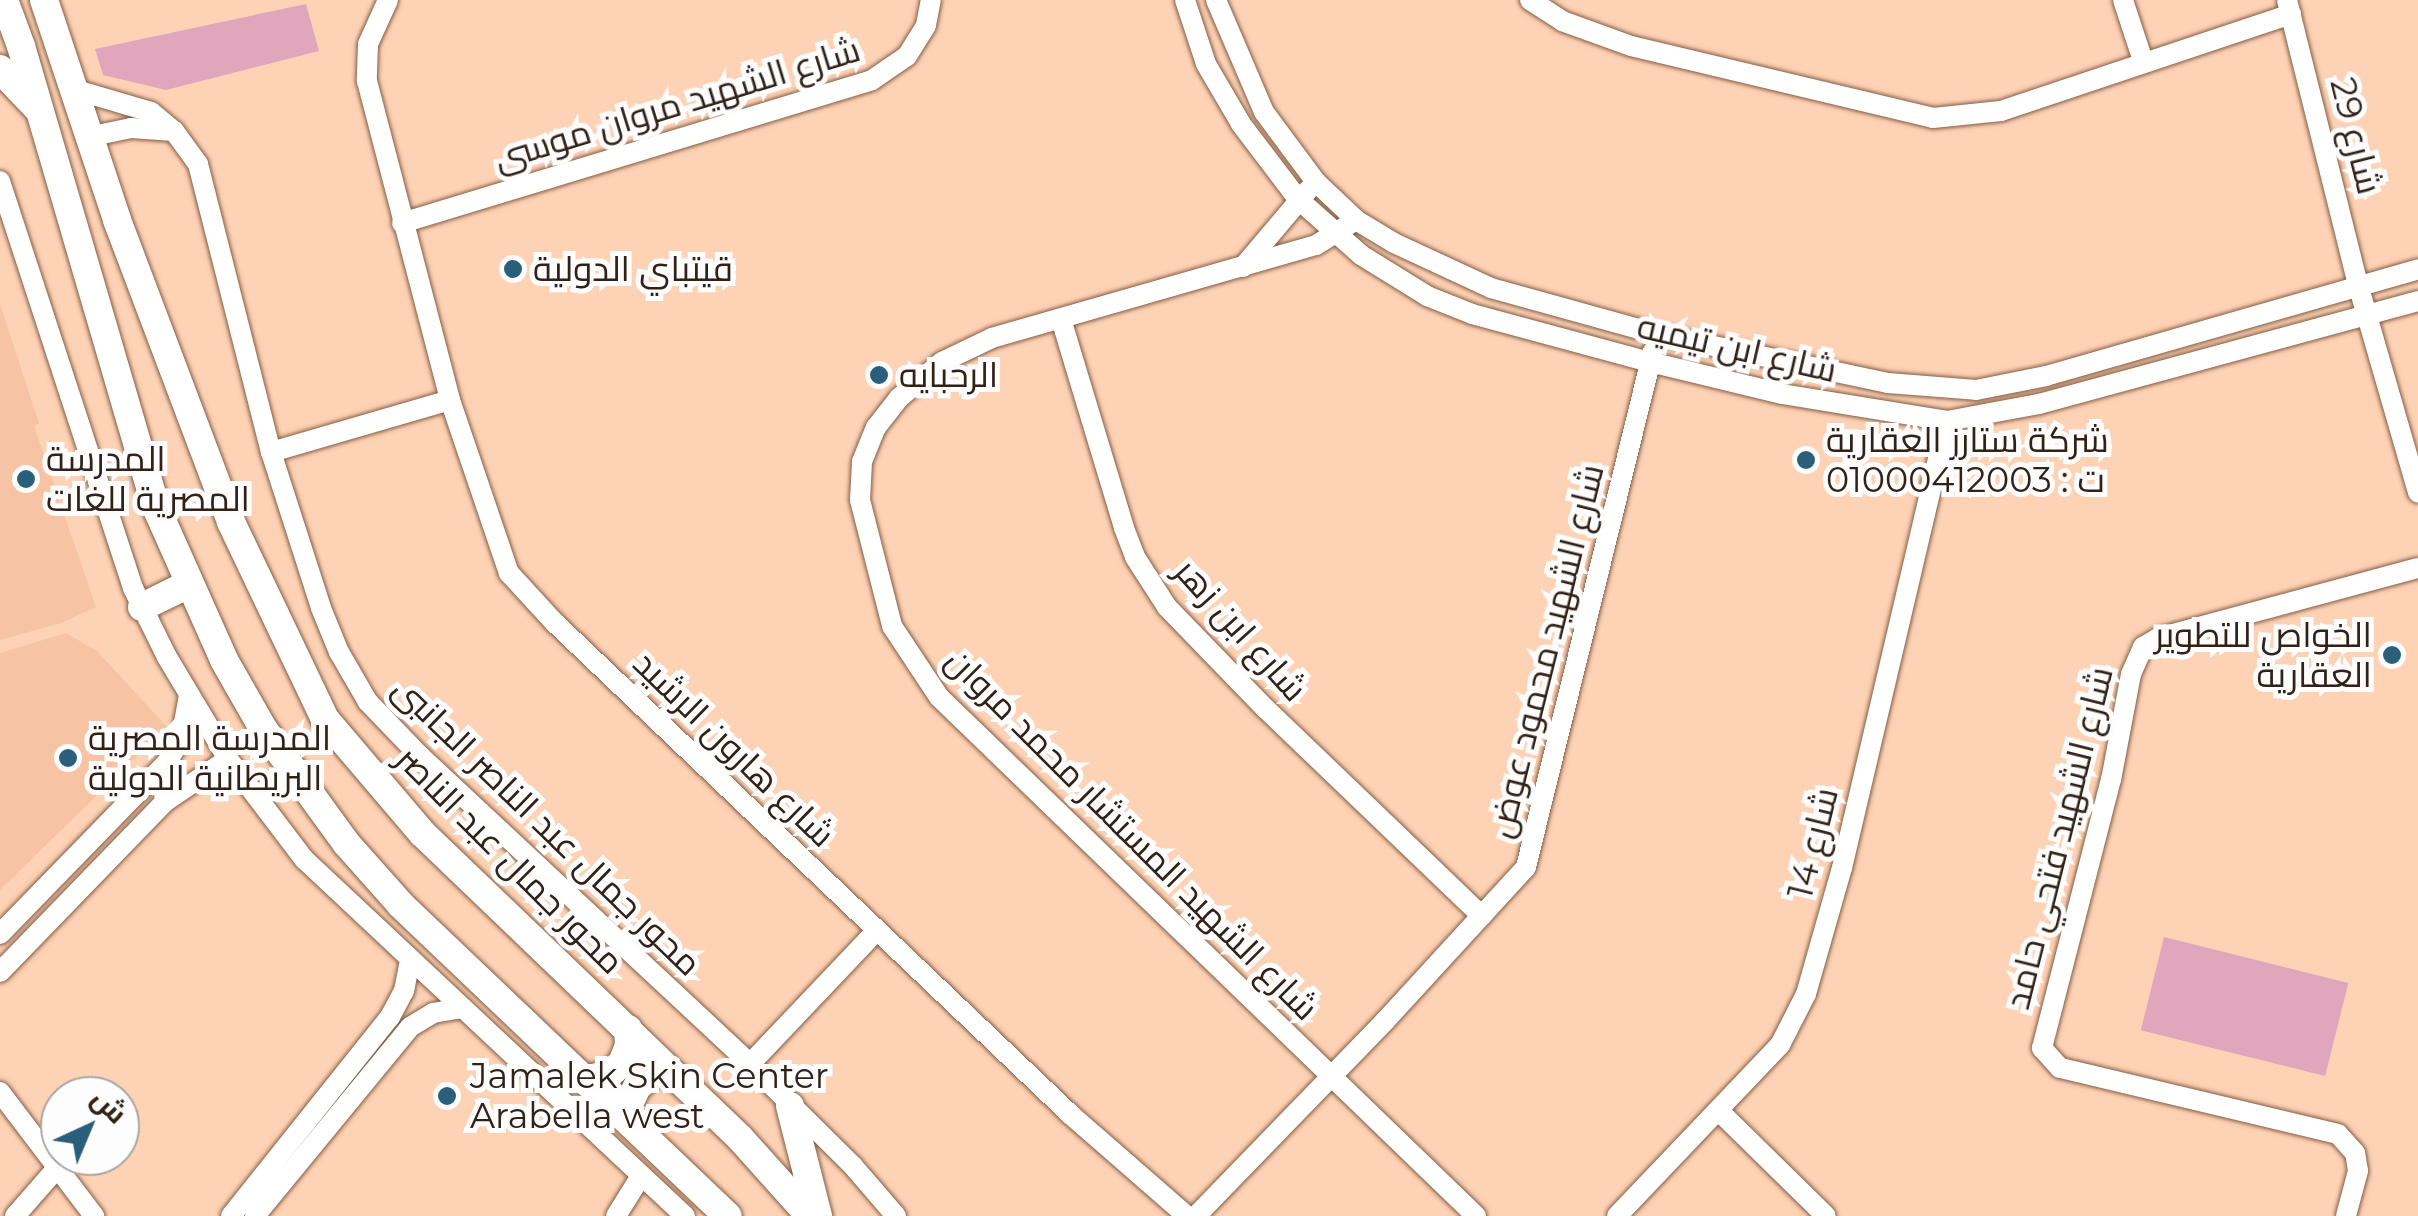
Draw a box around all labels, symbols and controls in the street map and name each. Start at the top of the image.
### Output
street label: شارع الشهيد مروان موسى [489,28,865,180]
street label: شارع 29 [2321,74,2391,198]
place label: قيتباي الدولية [533,248,733,290]
marker: قيتباي الدولية [502,258,524,280]
street label: شارع ابن تيميه [1633,305,1841,391]
place label: الرحبايه [899,354,998,396]
marker: الرحبايه [868,364,890,386]
place label: شركة ستارز العقارية ت : 01000412003 [1826,419,2109,501]
place label: المدرسة المصرية للغات [46,438,250,520]
marker: شركة ستارز العقارية ت : 01000412003 [1795,449,1817,471]
street label: شارع الشهيد محمود عوض [1479,460,1613,842]
marker: المدرسة المصرية للغات [15,468,37,490]
street label: شارع ابن زهر [1166,550,1316,710]
place label: الخواص للتطوير العقارية [2154,614,2372,696]
street label: شارع الشهيد المستشار محمد مروان [937,639,1327,1029]
street label: شارع هارون الرشيد [625,642,843,856]
marker: الخواص للتطوير العقارية [2381,644,2403,666]
street label: شارع الشهيد فتحي حامد [1996,663,2122,1013]
street label: محور جمال عبد الناصر الجانبى [384,668,710,984]
place label: المدرسة المصرية البريطانية الدولية [88,717,331,799]
street label: محور جمال عبد الناصر [387,737,633,983]
marker: المدرسة المصرية البريطانية الدولية [57,747,79,769]
street label: شارع 14 [1779,783,1847,903]
place label: Jamalek Skin Center Arabella west [470,1055,829,1137]
north arrow [40,1076,140,1176]
text: ش [85,1081,134,1131]
marker: Jamalek Skin Center Arabella west [434,1083,460,1109]

